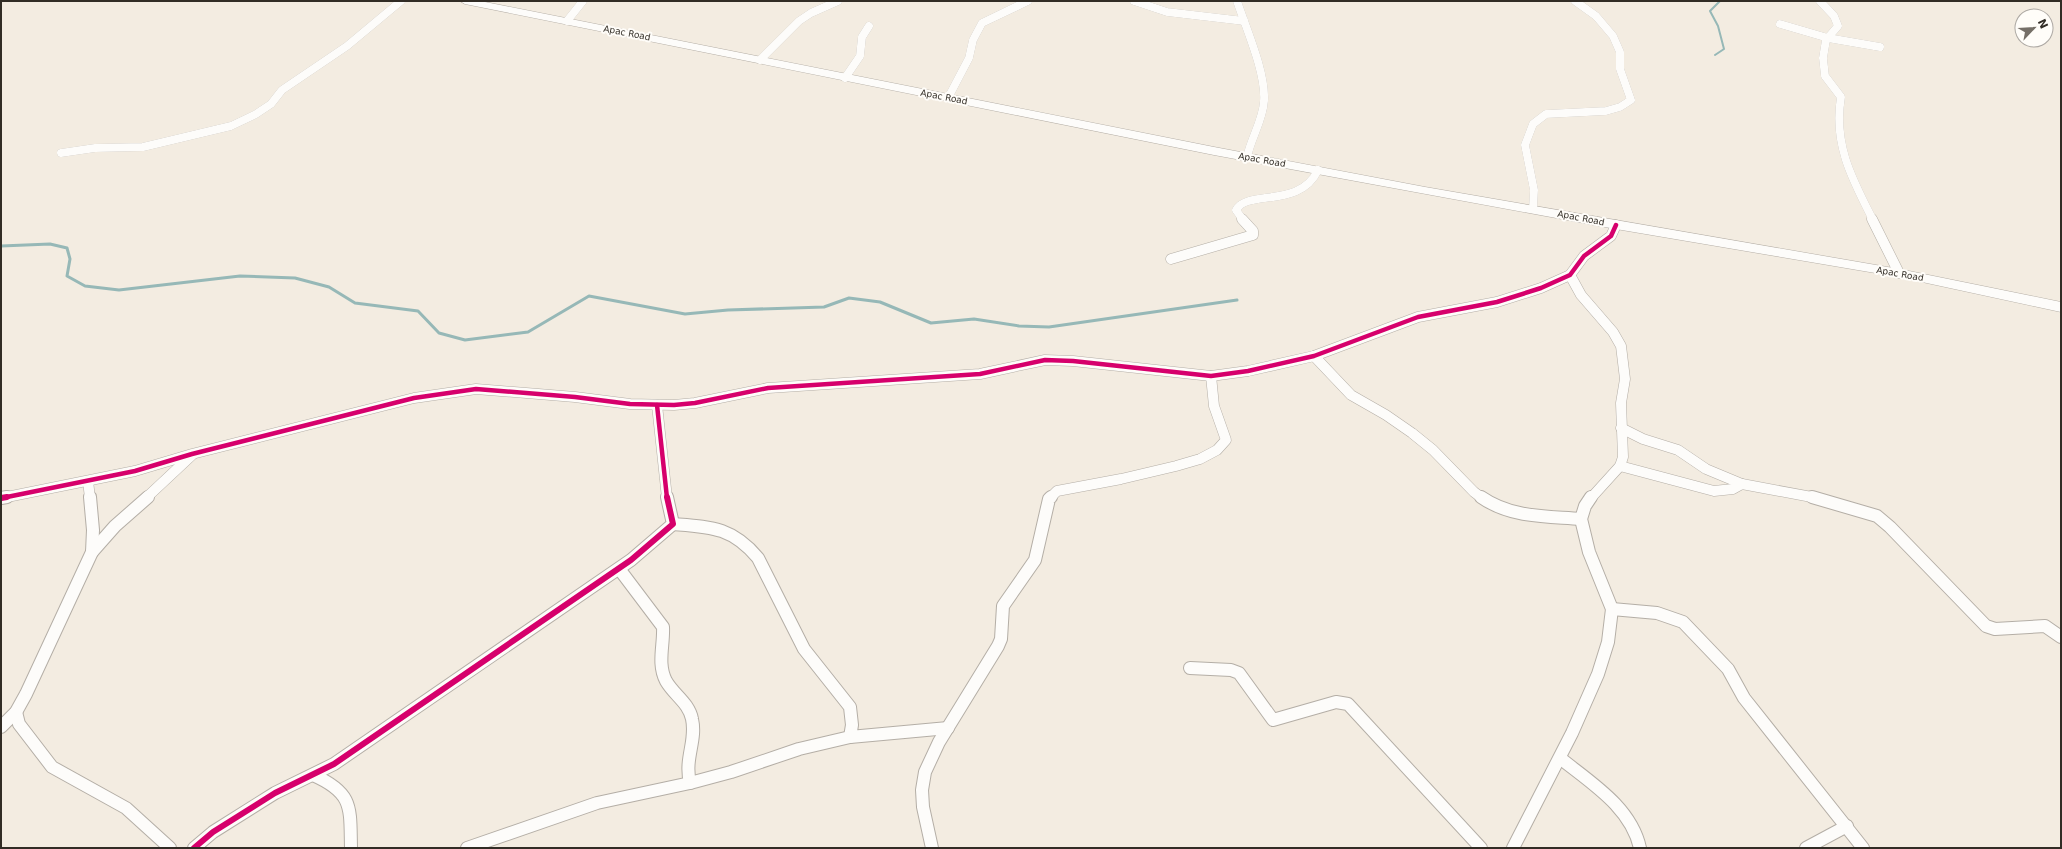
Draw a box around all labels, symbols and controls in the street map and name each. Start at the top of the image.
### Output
north arrow [2014,8,2054,48]
text: N [2035,17,2050,31]
street label: Apac Road [603,24,651,42]
street label: Apac Road [920,88,968,106]
street label: Apac Road [1238,151,1286,169]
street label: Apac Road [1557,209,1605,227]
street label: Apac Road [1876,265,1924,283]

